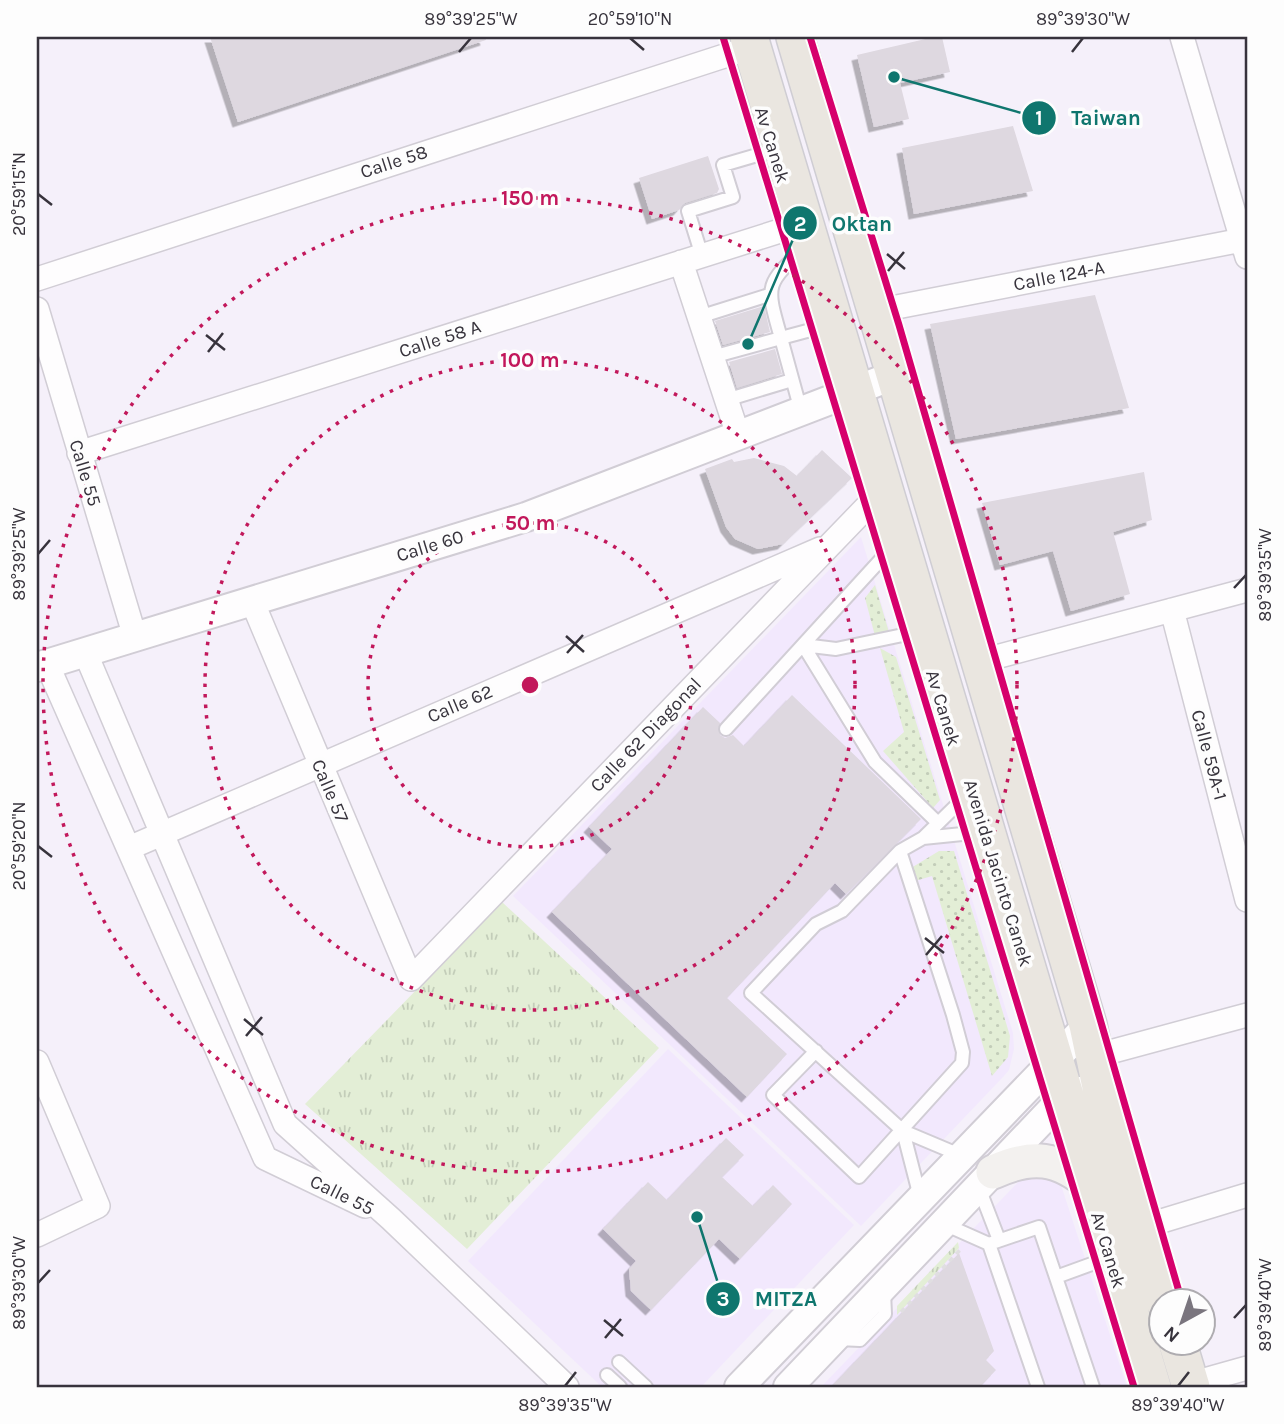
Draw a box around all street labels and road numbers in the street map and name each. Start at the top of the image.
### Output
street label: Av Canek [750,104,794,186]
street label: Calle 58 [358,141,430,183]
street label: Calle 124-A [1012,256,1107,296]
street label: Calle 58 A [396,315,484,363]
street label: Calle 55 [64,437,106,509]
street label: Calle 60 [394,525,466,567]
street label: Av Canek [921,667,965,749]
street label: Calle 62 Diagonal [586,673,706,797]
street label: Calle 62 [424,680,496,728]
street label: Calle 59A-1 [1186,707,1232,803]
street label: Calle 57 [307,756,353,826]
street label: Avenida Jacinto Canek [959,777,1037,969]
street label: Calle 55 [306,1170,378,1220]
street label: Av Canek [1086,1209,1130,1291]

